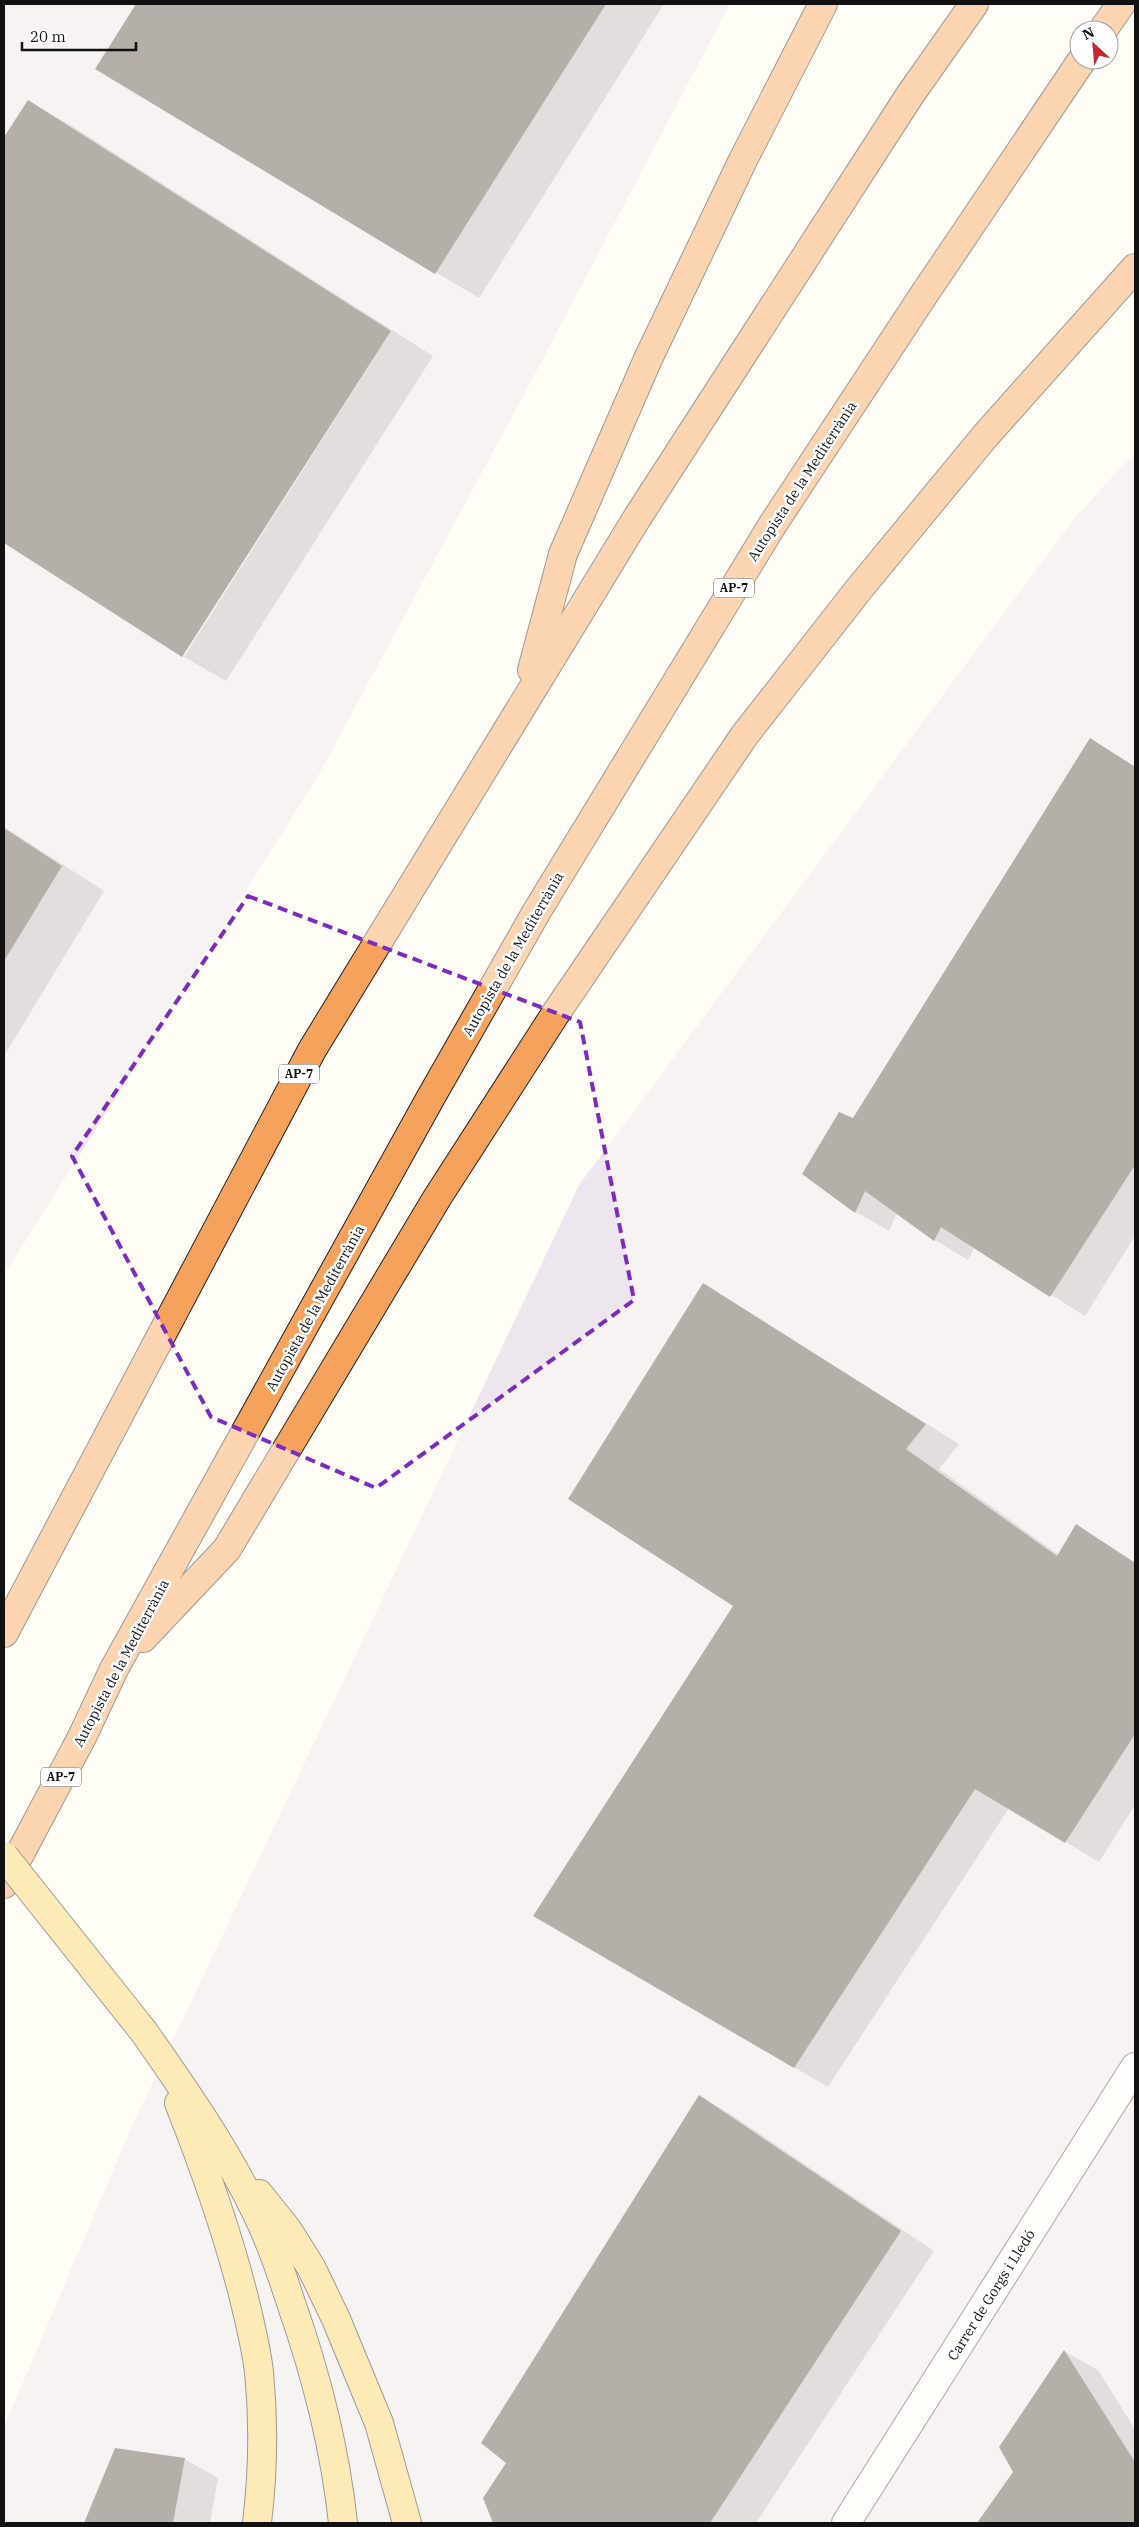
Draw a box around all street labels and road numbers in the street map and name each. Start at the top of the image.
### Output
street label: Autopista de la Mediterrània [744,397,861,564]
road number: AP-7 [714,578,754,598]
street label: Autopista de la Mediterrània [458,868,568,1039]
road number: AP-7 [279,1064,319,1084]
street label: Autopista de la Mediterrània [262,1222,368,1394]
street label: Autopista de la Mediterrània [69,1576,173,1750]
road number: AP-7 [41,1768,81,1786]
street label: Carrer de Gorgs i Lledó [943,2226,1039,2364]

